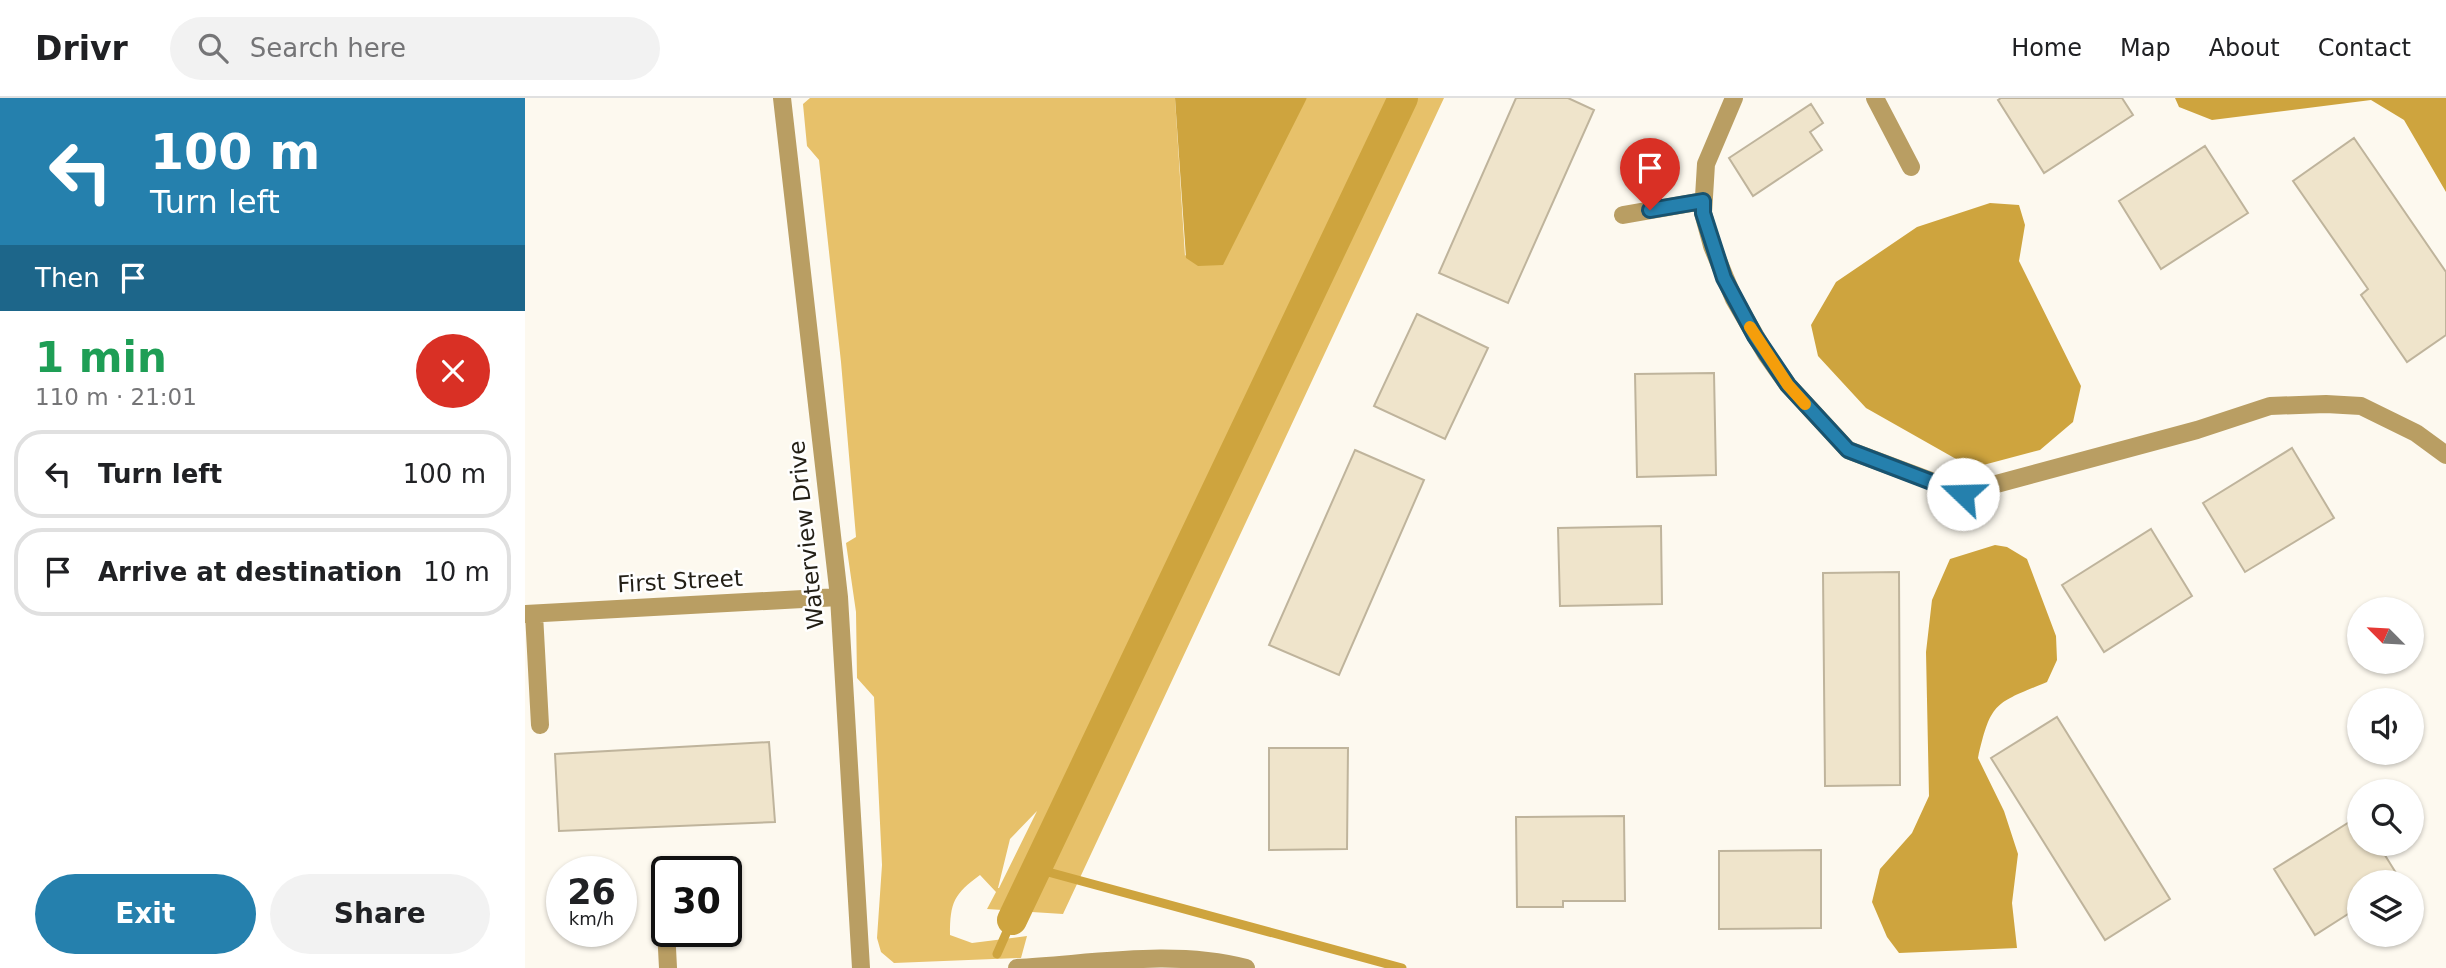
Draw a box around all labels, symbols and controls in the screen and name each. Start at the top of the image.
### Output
search box [170,17,660,80]
text: Drivr [35,29,128,68]
icon: search [194,29,232,67]
text: Search here [250,33,406,63]
text: Home [2011,34,2082,62]
text: Map [2120,34,2171,62]
text: About [2209,34,2280,62]
text: Contact [2318,34,2411,62]
text: 100 m [150,124,320,181]
icon: left [35,126,126,217]
pin [1620,138,1680,210]
icon: arrive [1631,149,1669,187]
text: Turn left [150,183,280,221]
icon: arrive [114,259,152,297]
text: Then [35,263,100,293]
text: 1 min [35,333,167,382]
button: close [416,334,490,408]
text: 110 m · 21:01 [35,384,197,410]
street label: Waterview Drive [783,439,829,631]
icon: left [39,455,77,493]
position arrow [1926,457,2000,531]
text: Turn left [98,459,222,489]
text: 100 m [403,459,486,489]
icon: arrive [39,553,77,591]
text: Arrive at destination [98,557,402,587]
text: 10 m [423,557,490,587]
street label: First Street [617,565,743,597]
north arrow [2347,597,2424,674]
map controls [2347,597,2424,947]
button: sound [2347,688,2424,765]
button: search [2347,779,2424,856]
speed limit sign: 30 [651,856,742,947]
button: layers [2347,870,2424,947]
text: 26 [567,872,616,912]
button: Exit [35,874,256,954]
button: Share [270,874,490,954]
text: km/h [569,908,614,929]

